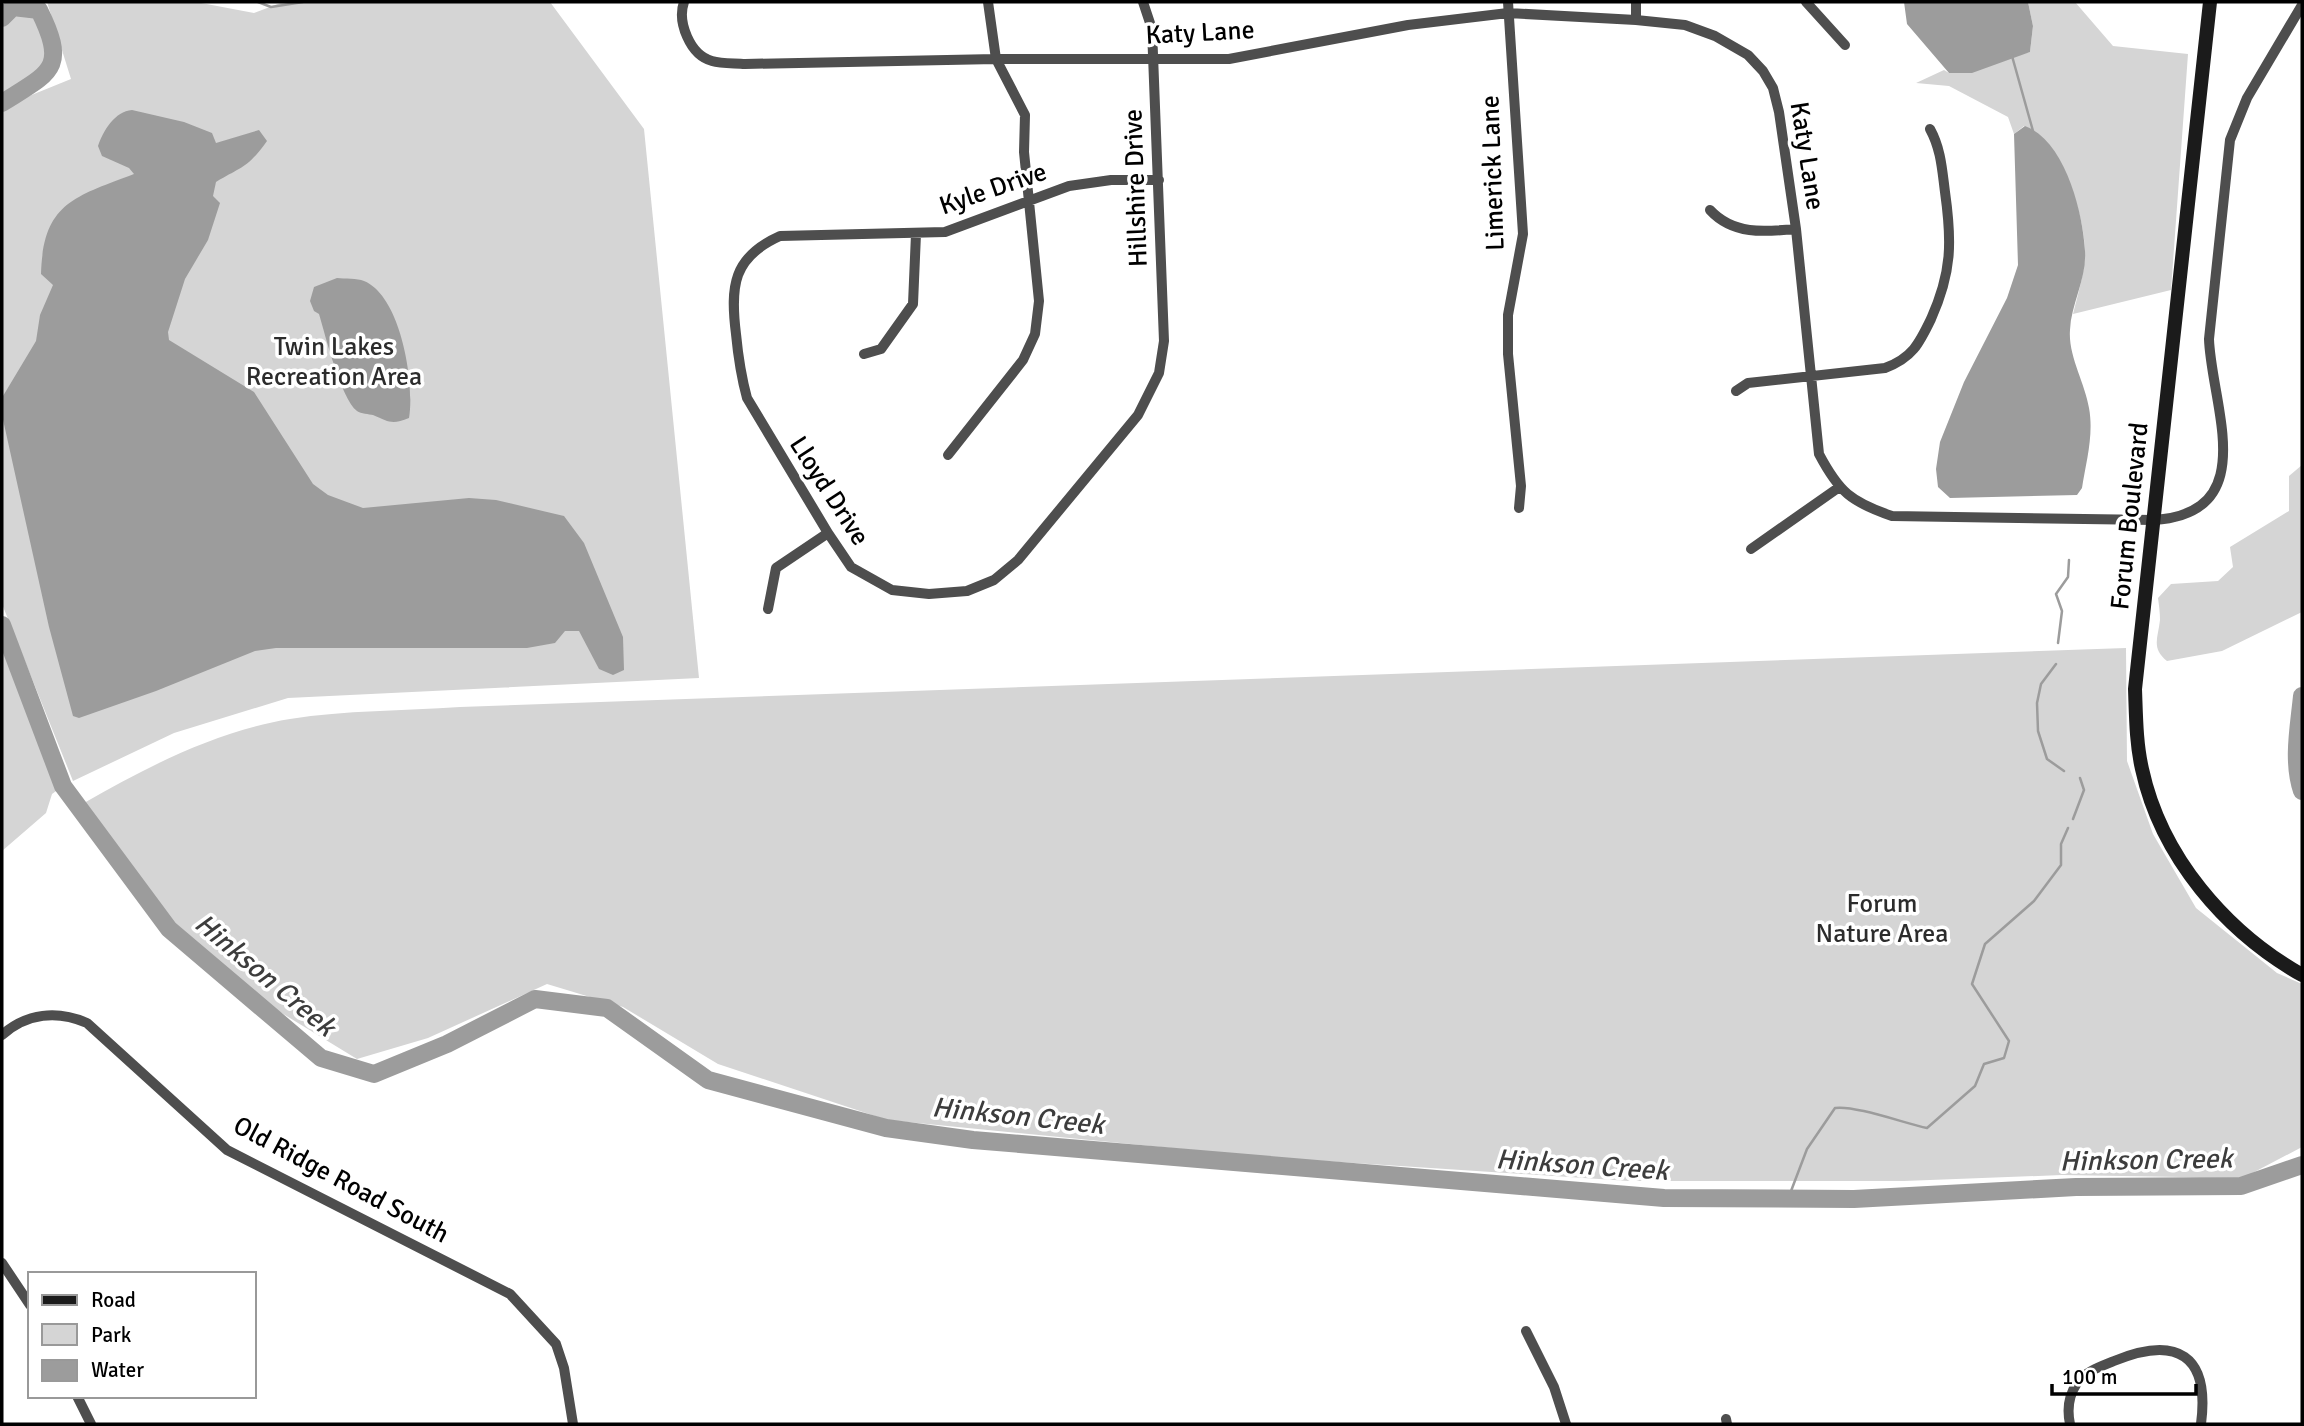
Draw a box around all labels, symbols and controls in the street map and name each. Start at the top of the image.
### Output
street label: Katy Lane [1145,14,1255,52]
street label: Limerick Lane [1474,95,1512,251]
street label: Katy Lane [1783,100,1831,212]
street label: Hillshire Drive [1117,108,1155,268]
street label: Kyle Drive [935,156,1051,222]
park label: Twin Lakes Recreation Area [246,331,422,393]
street label: Forum Boulevard [2104,421,2156,611]
street label: Lloyd Drive [782,431,876,551]
park label: Forum Nature Area [1816,888,1948,950]
water label: Hinkson Creek [188,906,344,1045]
water label: Hinkson Creek [930,1090,1109,1142]
street label: Old Ridge Road South [228,1110,454,1250]
water label: Hinkson Creek [2059,1141,2236,1179]
water label: Hinkson Creek [1495,1142,1672,1188]
legend [28,1272,256,1398]
text: Road [91,1287,136,1313]
text: Park [91,1322,132,1348]
scale bar [2052,1352,2196,1396]
text: Water [91,1357,144,1383]
text: 100 m [2062,1364,2117,1390]

